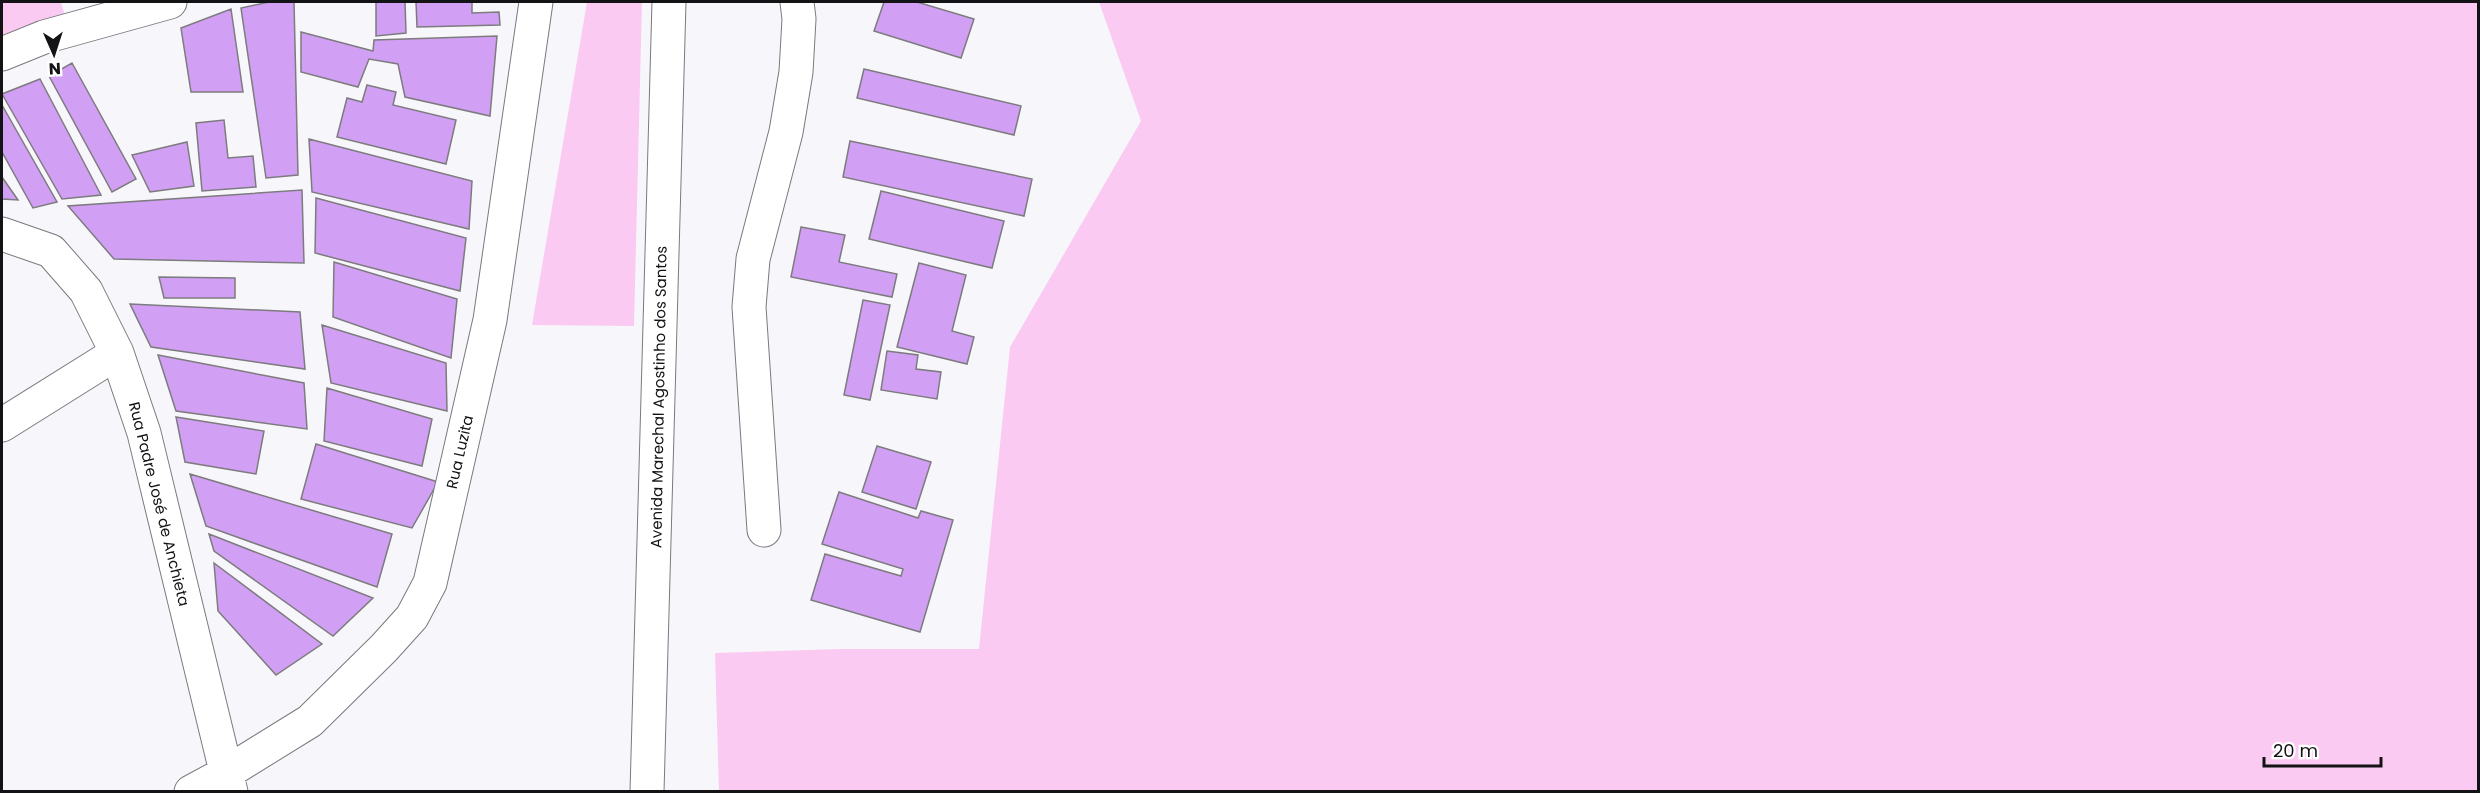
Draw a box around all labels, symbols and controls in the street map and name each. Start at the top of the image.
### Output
north arrow [24,24,84,84]
text: N [48,57,61,80]
street label: Avenida Marechal Agostinho dos Santos [645,245,672,548]
street label: Rua Padre José de Anchieta [124,400,195,608]
street label: Rua Luzita [441,413,478,491]
scale bar [2264,730,2381,768]
text: 20 m [2273,738,2318,763]

